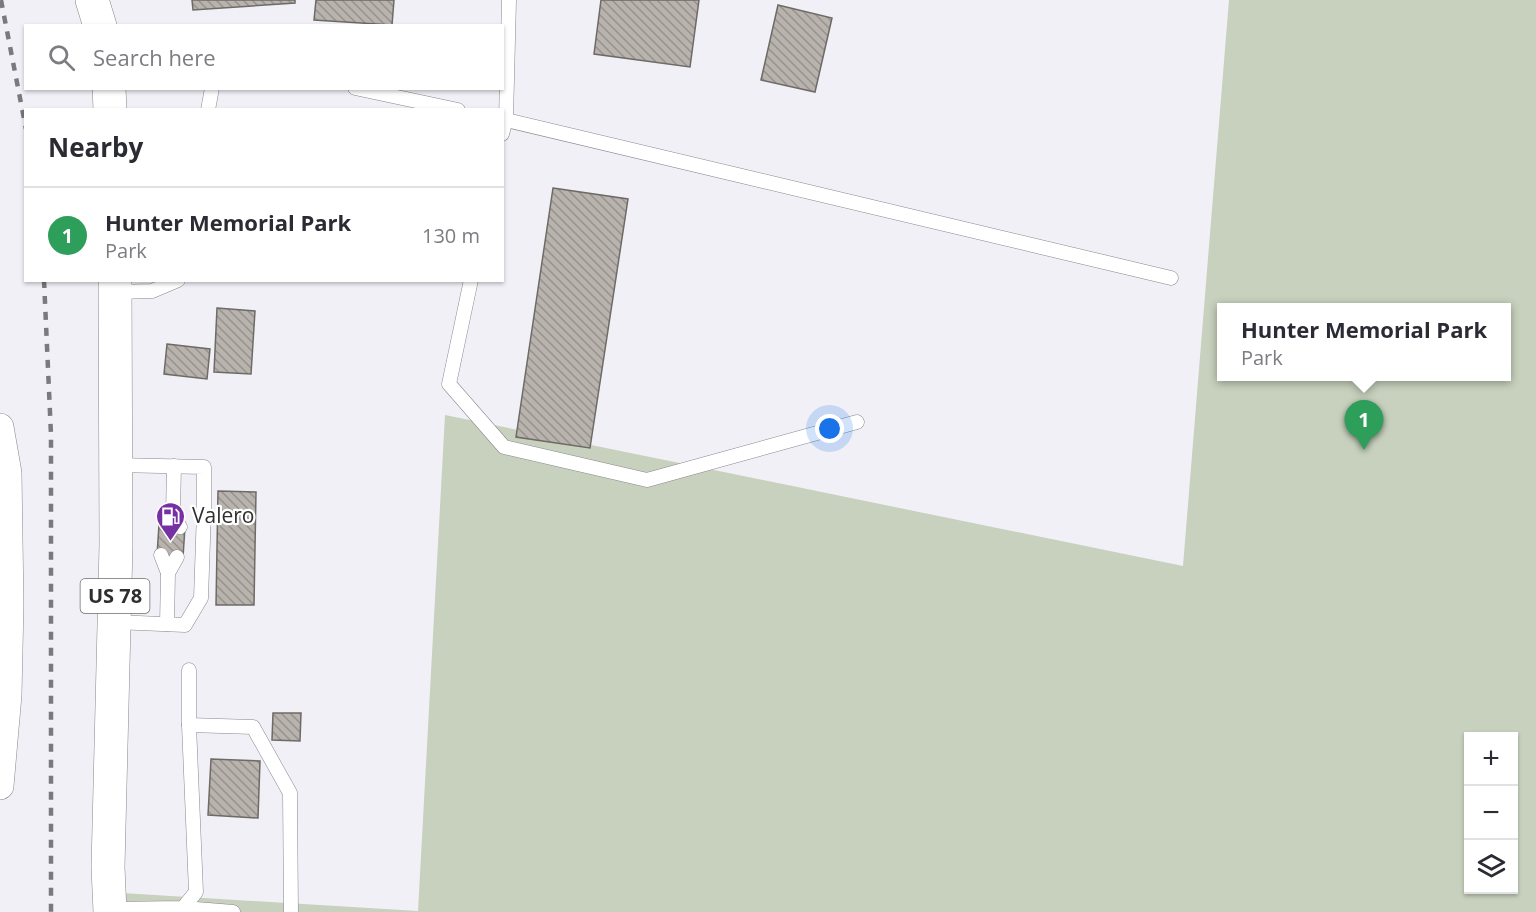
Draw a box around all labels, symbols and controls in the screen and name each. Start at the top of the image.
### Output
search box [24,24,504,90]
icon: search [45,41,78,74]
text: Search here [93,42,216,72]
text: Nearby [48,129,143,165]
text: Hunter Memorial Park [105,207,351,237]
text: 1 [62,222,73,249]
text: 130 m [422,222,480,249]
text: Park [105,237,147,264]
popup [1217,303,1511,381]
text: Hunter Memorial Park [1241,314,1487,344]
text: Park [1241,344,1283,371]
pin: 1 [1344,400,1384,450]
your location [815,414,844,443]
fuel station icon: Valero [155,500,187,542]
place label: Valero [192,501,255,529]
road number: US 78 [80,579,150,613]
map controls [1464,732,1518,894]
button: + [1464,732,1518,786]
button: − [1464,786,1518,840]
button: layers [1464,840,1518,894]

